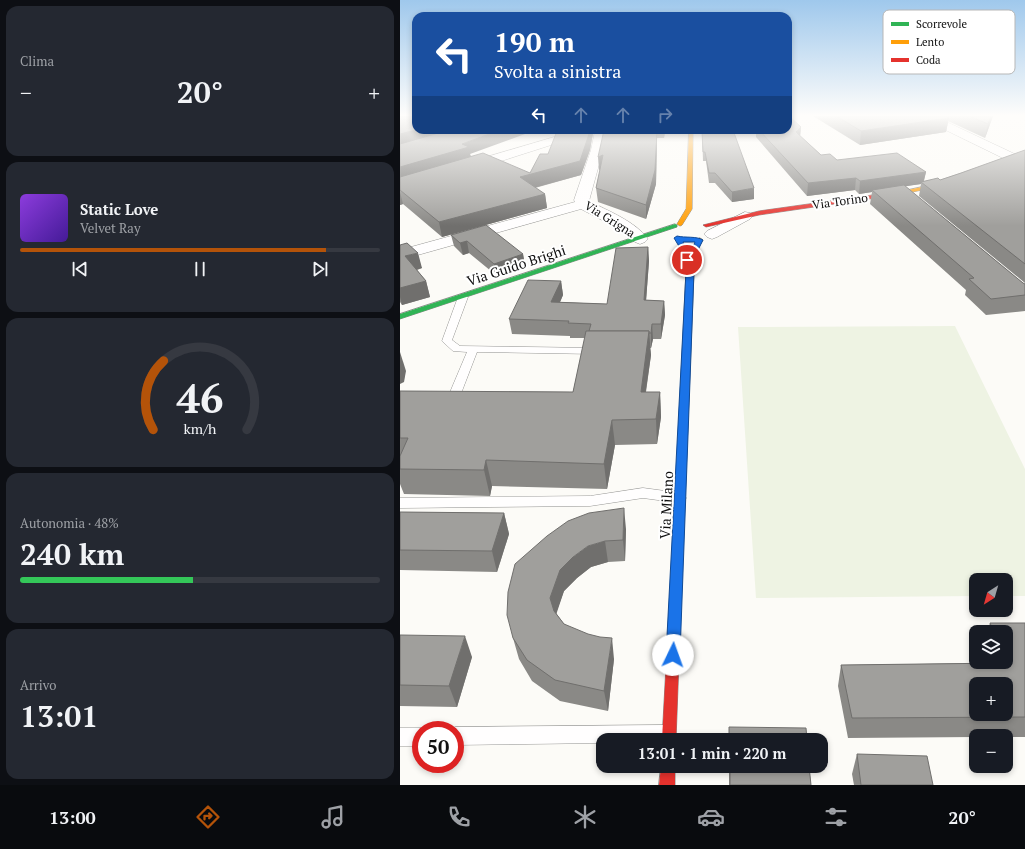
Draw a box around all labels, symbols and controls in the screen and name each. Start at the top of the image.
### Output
legend [883,10,1015,74]
text: Scorrevole [916,17,967,31]
text: 190 m [494,23,575,60]
icon: left [428,28,480,80]
text: Lento [916,35,944,49]
text: Clima [20,52,54,70]
text: Coda [916,53,941,67]
text: Svolta a sinistra [494,59,621,83]
text: 20° [177,72,223,112]
text: − [20,78,32,107]
text: + [368,78,380,107]
icon: left [528,104,550,126]
icon: ahead [570,104,592,126]
icon: ahead [612,104,634,126]
icon: right [654,104,676,126]
street label: Via Torino [811,190,869,212]
street label: Via Grigna [582,198,638,240]
text: Static Love [80,199,158,219]
text: Velvet Ray [80,219,140,237]
street label: Via Guido Brighi [464,240,568,290]
pin [670,243,704,277]
icon: arrive [676,249,698,271]
icon: previous [69,258,91,280]
icon: pause [189,258,211,280]
icon: next [309,258,331,280]
text: 46 [176,370,224,425]
text: km/h [184,419,217,438]
street label: Via Milano [655,470,677,539]
text: Autonomia · 48% [20,514,119,532]
text: 240 km [20,534,124,574]
north arrow [969,573,1013,617]
map controls [969,573,1013,773]
button: layers [969,625,1013,669]
position arrow [652,634,694,676]
text: Arrivo [20,676,56,694]
button: + [969,677,1013,721]
text: 13:01 [20,696,98,736]
speed limit sign: 50 [412,721,464,773]
button: − [969,729,1013,773]
text: 13:01 · 1 min · 220 m [638,743,786,763]
icon: directions [194,803,222,831]
icon: music [319,803,347,831]
icon: phone [445,803,473,831]
icon: climate [571,803,599,831]
icon: car [697,803,725,831]
icon: filters [822,803,850,831]
text: 13:00 [49,805,96,829]
text: 20° [948,805,976,829]

